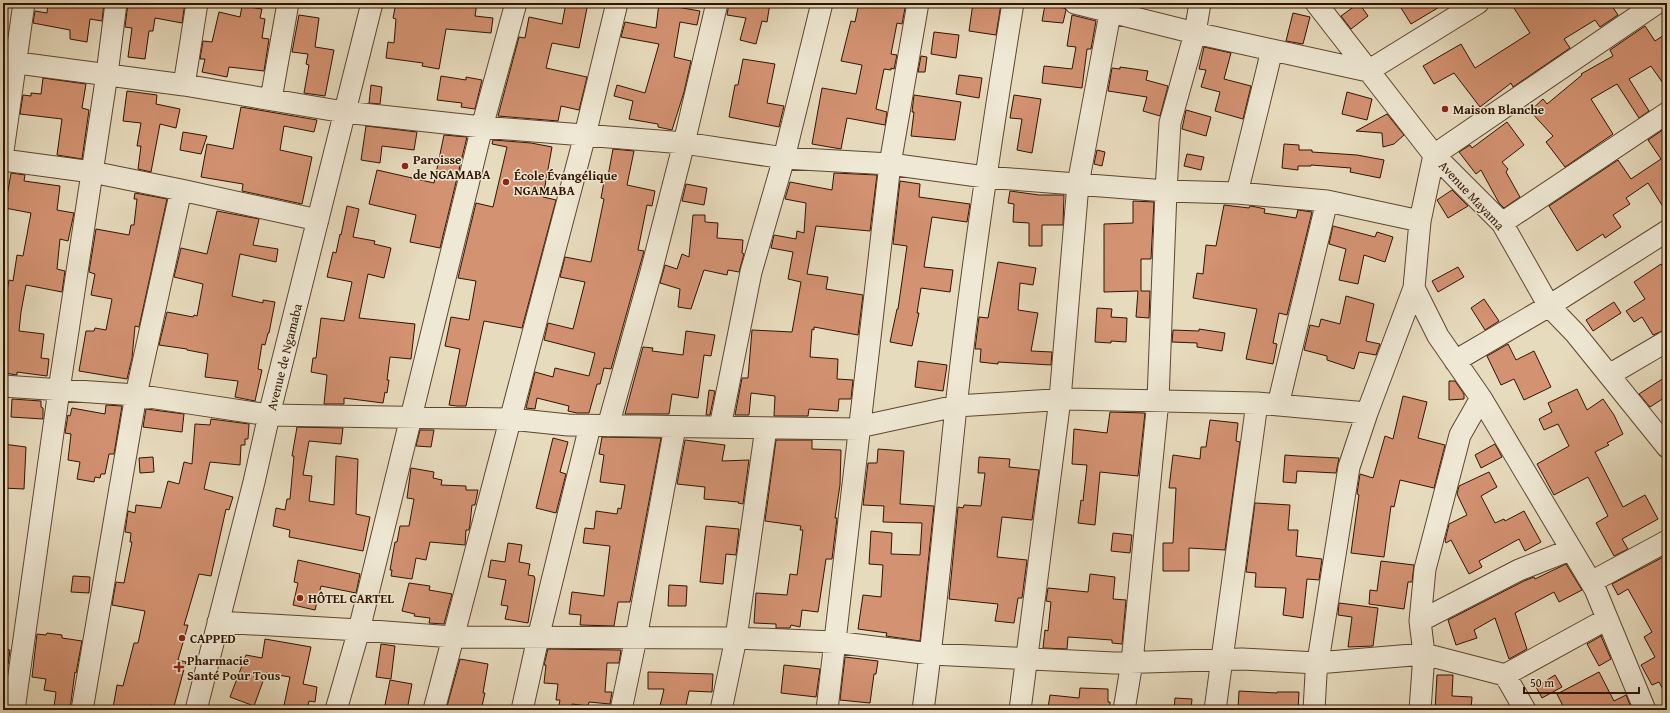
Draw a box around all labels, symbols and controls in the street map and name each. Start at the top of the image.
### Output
place label: Maison Blanche [1453,100,1544,119]
marker: Maison Blanche [1440,104,1450,114]
place label: Paroisse de NGAMABA [413,150,491,184]
street label: Avenue Mayama [1434,156,1509,235]
marker: Paroisse de NGAMABA [400,161,410,171]
place label: École Évangélique NGAMABA [514,166,617,200]
marker: École Évangélique NGAMABA [501,177,511,187]
street label: Avenue de Ngamaba [262,301,307,413]
place label: HÔTEL CARTEL [308,589,394,608]
marker: HÔTEL CARTEL [295,593,305,603]
place label: CAPPED [190,629,236,648]
marker: CAPPED [177,633,187,643]
place label: Pharmacie Santé Pour Tous [187,651,281,685]
marker: Pharmacie Santé Pour Tous [174,662,184,672]
scale bar [1524,669,1639,695]
text: 50 m [1530,674,1554,691]

